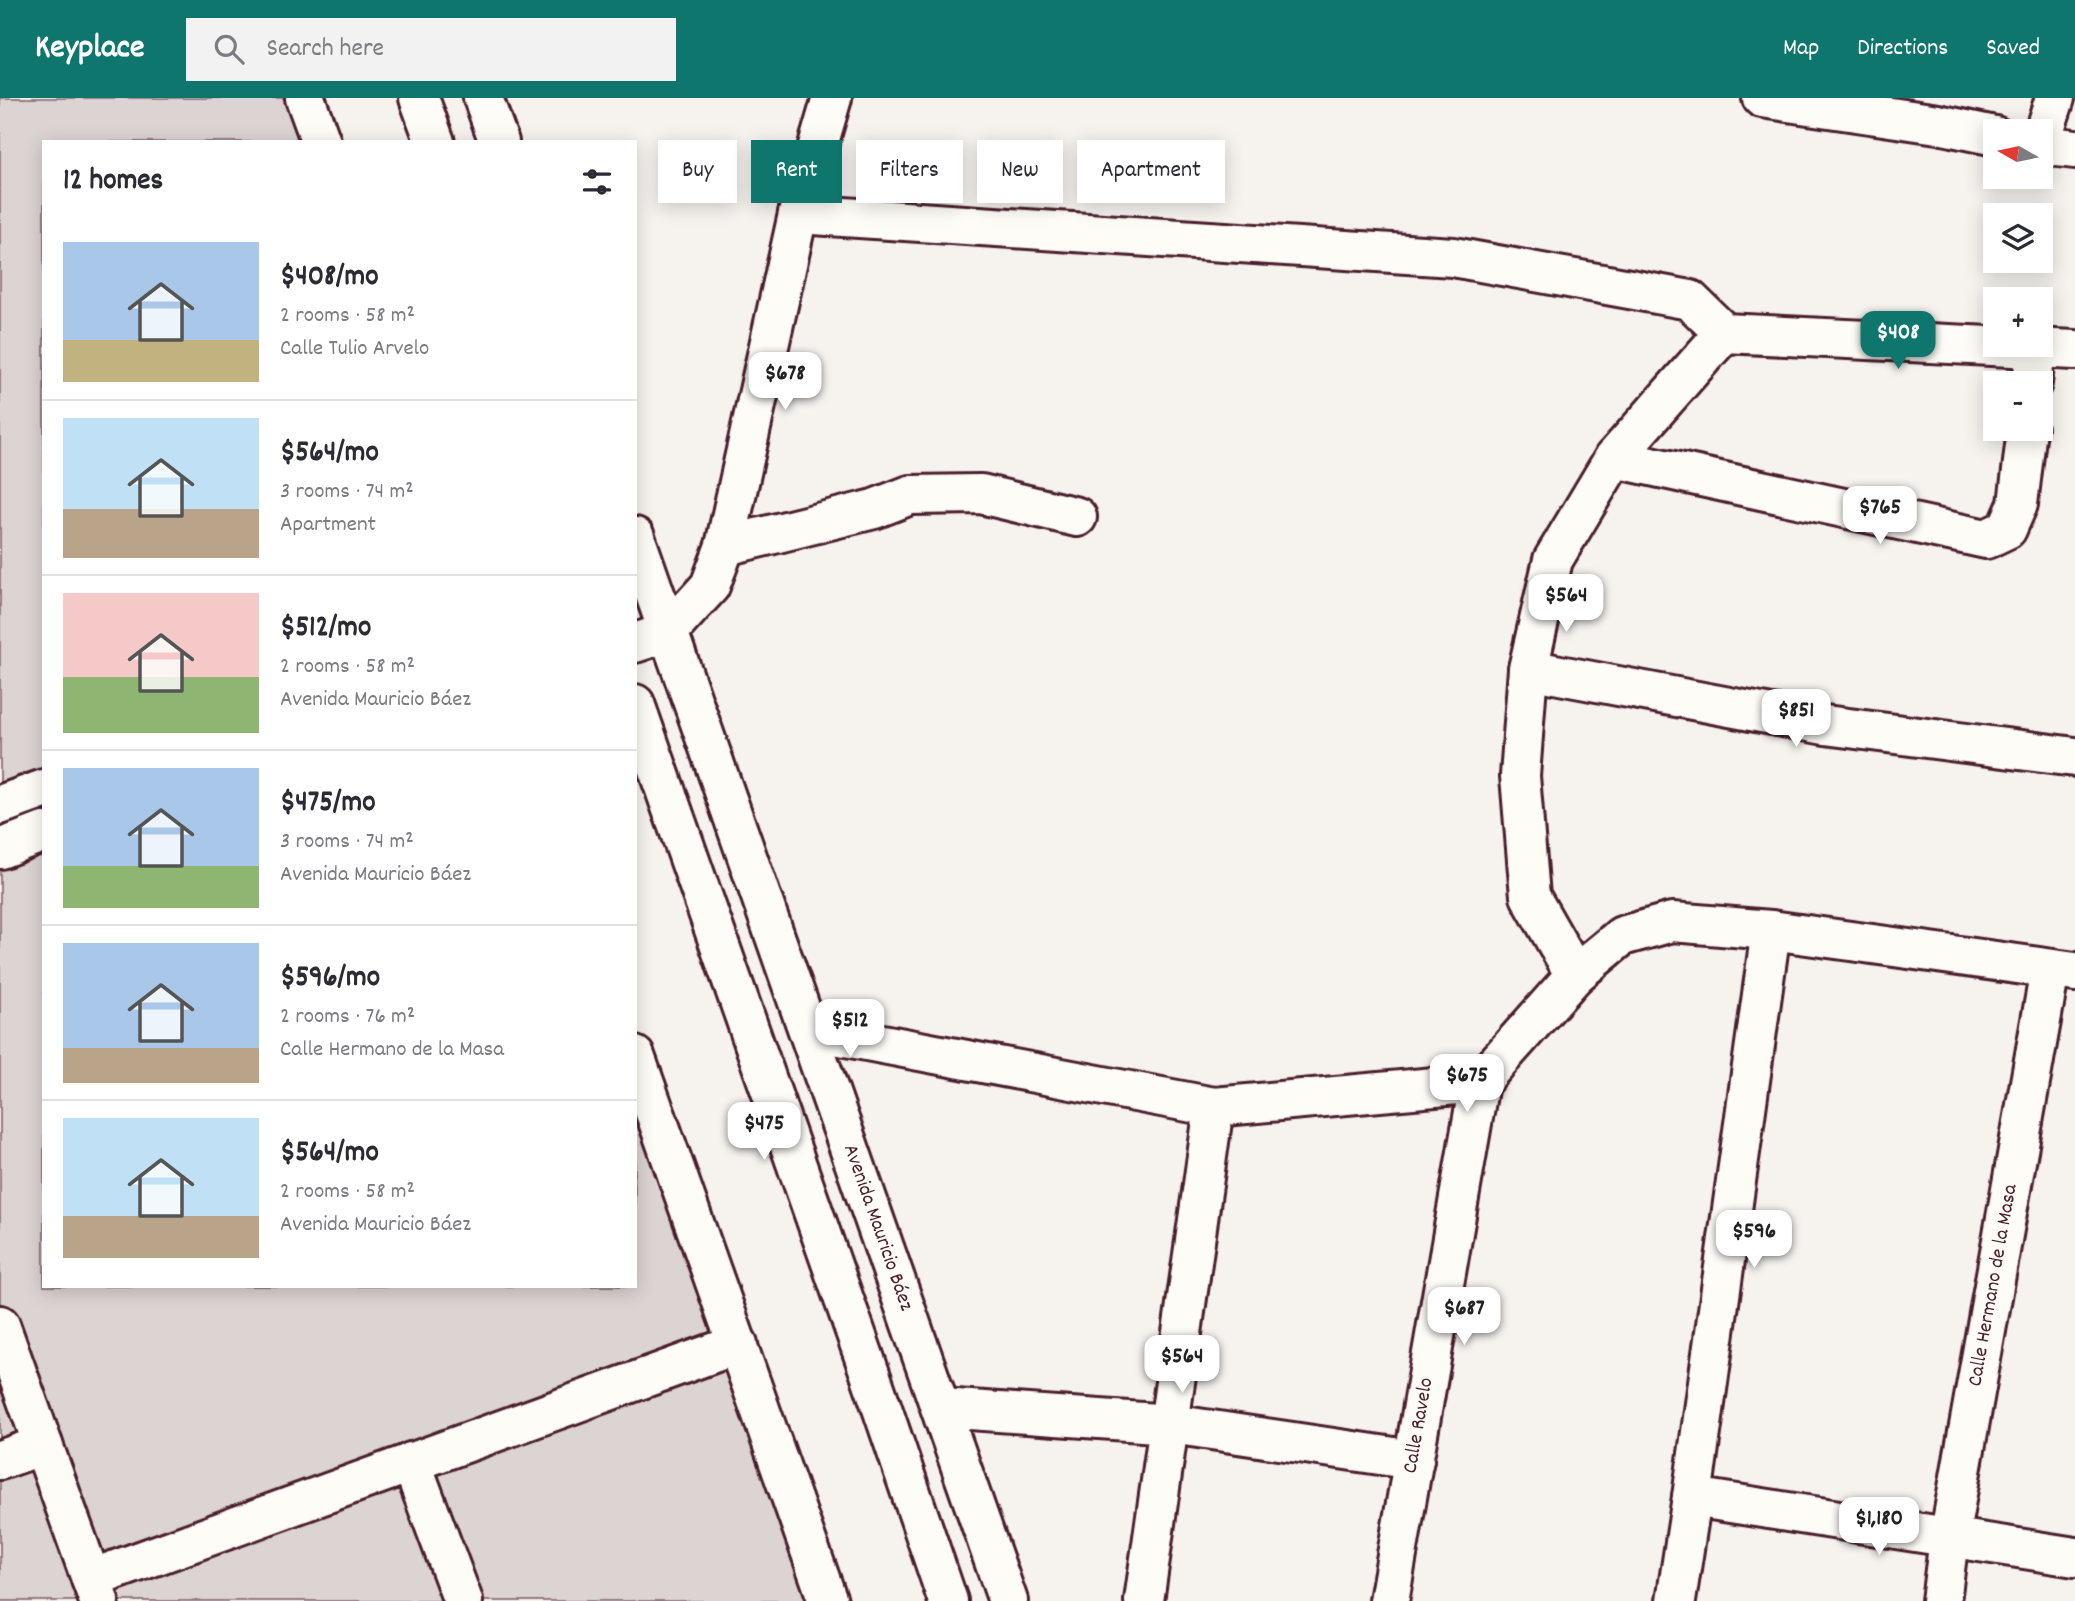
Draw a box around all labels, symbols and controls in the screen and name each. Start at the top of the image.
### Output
search box [186,18,676,81]
text: Keyplace [35,26,144,73]
icon: search [210,30,248,68]
text: Search here [266,31,384,68]
text: Map [1783,32,1819,66]
text: Directions [1857,32,1948,66]
text: Saved [1986,32,2040,66]
north arrow [1983,119,2053,189]
map controls [1983,119,2053,441]
chip: Buy [658,140,737,203]
chip: Rent [751,140,842,203]
chip: Filters [856,140,963,203]
chip: New [977,140,1063,203]
chip: Apartment [1077,140,1225,203]
text: 12 homes [63,161,163,204]
icon: filters [578,163,616,201]
button: layers [1983,203,2053,273]
text: $408/mo [280,257,379,300]
icon: home [119,270,203,354]
button: + [1983,287,2053,357]
text: 2 rooms · 58 m² [280,300,415,333]
pin: $408 [1857,312,1939,371]
text: $408 [1877,317,1919,350]
text: Calle Tulio Arvelo [280,333,429,366]
pin: $678 [744,352,826,412]
text: $678 [765,358,805,391]
button: − [1983,371,2053,441]
text: $564/mo [280,433,379,476]
icon: home [119,446,203,530]
text: 3 rooms · 74 m² [280,476,414,509]
pin: $765 [1839,486,1921,546]
text: $765 [1859,492,1901,525]
text: Apartment [280,509,376,542]
pin: $564 [1525,574,1607,634]
text: $564 [1544,580,1588,613]
text: $512/mo [280,608,371,651]
icon: home [119,621,203,705]
text: 2 rooms · 58 m² [280,651,415,684]
text: Avenida Mauricio Báez [280,684,471,717]
pin: $851 [1755,690,1837,749]
text: $851 [1778,695,1814,728]
text: $475/mo [280,783,376,826]
icon: home [119,796,203,880]
text: 3 rooms · 74 m² [280,826,414,859]
text: Avenida Mauricio Báez [280,859,471,892]
text: $596/mo [280,958,380,1001]
icon: home [119,971,203,1055]
pin: $512 [809,1000,891,1059]
text: 2 rooms · 76 m² [280,1001,415,1034]
text: $512 [831,1005,869,1038]
text: Calle Hermano de la Masa [280,1034,504,1067]
pin: $675 [1426,1054,1508,1114]
text: $675 [1446,1060,1488,1093]
pin: $475 [723,1102,805,1162]
text: $475 [744,1108,784,1141]
text: $564/mo [280,1133,379,1176]
street label: Avenida Mauricio Báez [834,1140,920,1315]
icon: home [119,1146,203,1230]
text: 2 rooms · 58 m² [280,1176,415,1209]
street label: Calle Hermano de la Masa [1961,1181,2027,1389]
text: Avenida Mauricio Báez [280,1209,471,1242]
pin: $596 [1713,1210,1795,1270]
text: $596 [1732,1216,1776,1249]
pin: $687 [1423,1288,1505,1347]
text: $687 [1444,1293,1484,1326]
pin: $564 [1141,1336,1223,1395]
text: $564 [1160,1341,1204,1374]
street label: Calle Ravelo [1396,1375,1443,1476]
pin: $1,180 [1822,1498,1936,1557]
text: $1,180 [1855,1503,1903,1536]

